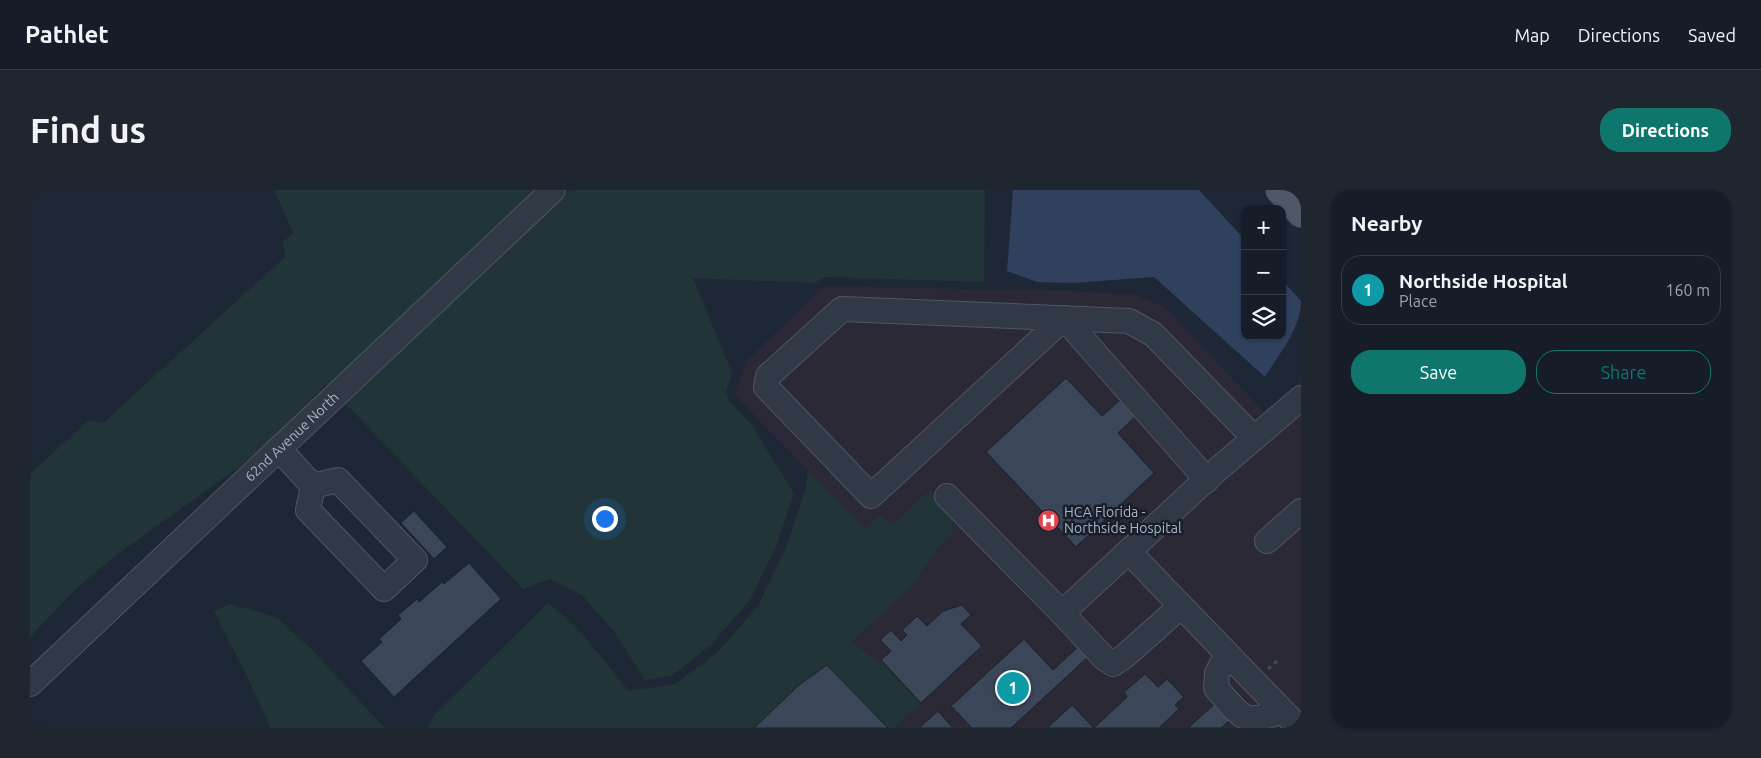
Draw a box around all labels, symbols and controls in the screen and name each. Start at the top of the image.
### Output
text: Pathlet [25,21,109,48]
text: Map [1514,25,1550,45]
text: Directions [1578,25,1660,45]
text: Saved [1688,25,1736,45]
button: Directions [1600,108,1731,152]
text: Find us [30,110,146,150]
map controls [1241,205,1286,340]
button: + [1241,205,1286,250]
text: Nearby [1351,211,1422,235]
button: − [1241,250,1286,295]
text: Northside Hospital [1399,270,1568,292]
text: 1 [1363,281,1373,299]
text: 160 m [1665,281,1710,299]
text: Place [1399,292,1437,310]
button: layers [1241,295,1286,340]
button: Save [1351,350,1526,394]
button: Share [1536,350,1711,394]
street label: 62nd Avenue North [242,389,342,485]
place label: HCA Florida - Northside Hospital [1064,504,1182,536]
your location [592,506,618,532]
hospital icon: HCA Florida - Northside Hospital [1036,508,1060,532]
pin: 1 [997,669,1029,707]

